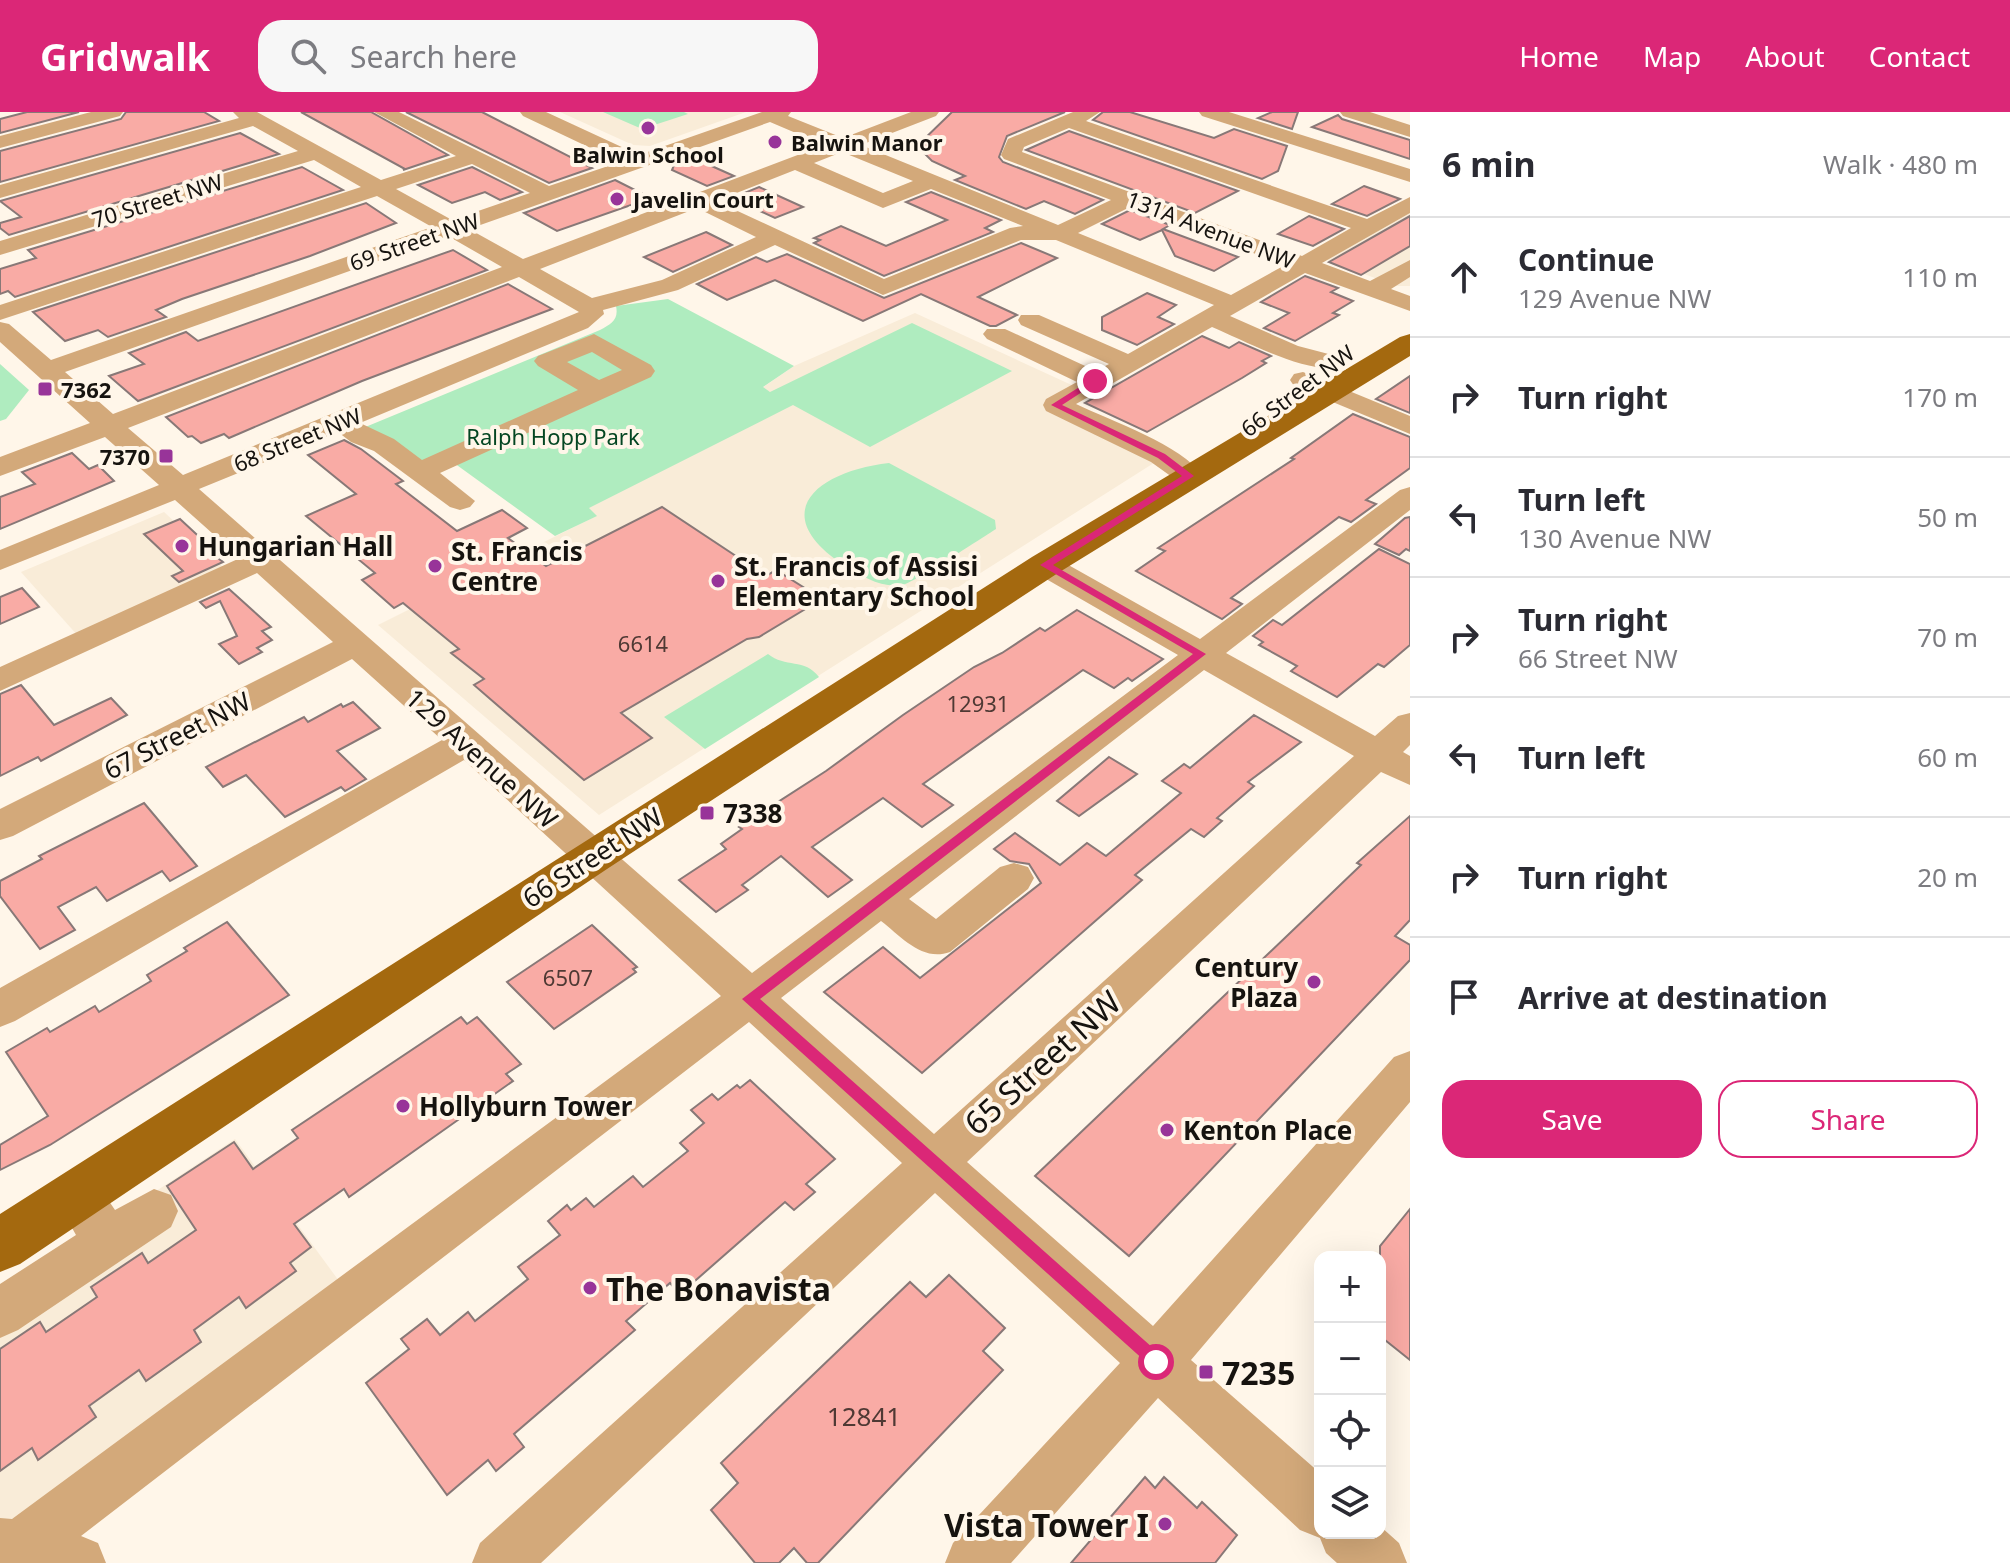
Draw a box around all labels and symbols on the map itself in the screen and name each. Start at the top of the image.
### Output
marker: Balwin School [639,119,657,137]
place label: Balwin Manor [791,127,943,157]
marker: Balwin Manor [766,133,784,151]
place label: Balwin School [572,139,724,169]
street label: 70 Street NW [88,166,227,234]
street label: 131A Avenue NW [1123,183,1300,275]
place label: Javelin Court [631,184,774,214]
marker: Javelin Court [608,190,626,208]
street label: 69 Street NW [345,205,483,277]
street label: 66 Street NW [1234,337,1360,443]
route end [1077,363,1113,399]
place label: 7362 [61,374,111,404]
marker: 7362 [36,380,54,398]
street label: 68 Street NW [229,400,366,478]
park label: Ralph Hopp Park [466,421,640,451]
place label: 7370 [100,441,150,471]
marker: 7370 [157,447,175,465]
place label: Hungarian Hall [198,528,393,564]
place label: St. Francis Centre [451,533,583,599]
marker: Hungarian Hall [173,537,191,555]
place label: St. Francis of Assisi Elementary School [734,548,978,614]
marker: St. Francis Centre [426,557,444,575]
marker: St. Francis of Assisi Elementary School [709,572,727,590]
house number: 6614 [618,628,669,658]
street label: 129 Avenue NW [398,680,566,836]
street label: 67 Street NW [98,683,256,787]
house number: 12931 [947,688,1009,718]
place label: 7338 [723,795,783,831]
street label: 66 Street NW [515,798,669,916]
marker: 7338 [698,804,716,822]
place label: Century Plaza [1194,949,1298,1015]
house number: 6507 [543,962,593,992]
marker: Century Plaza [1305,973,1323,991]
street label: 65 Street NW [955,980,1130,1144]
place label: Hollyburn Tower [419,1088,633,1124]
marker: Hollyburn Tower [394,1097,412,1115]
place label: Kenton Place [1183,1112,1352,1148]
marker: Kenton Place [1158,1121,1176,1139]
place label: The Bonavista [606,1267,831,1310]
marker: The Bonavista [581,1279,599,1297]
route start [1138,1344,1174,1380]
place label: 7235 [1222,1351,1295,1394]
marker: 7235 [1197,1363,1215,1381]
house number: 12841 [827,1398,901,1434]
place label: Vista Tower I [944,1503,1149,1546]
marker: Vista Tower I [1156,1515,1174,1533]

